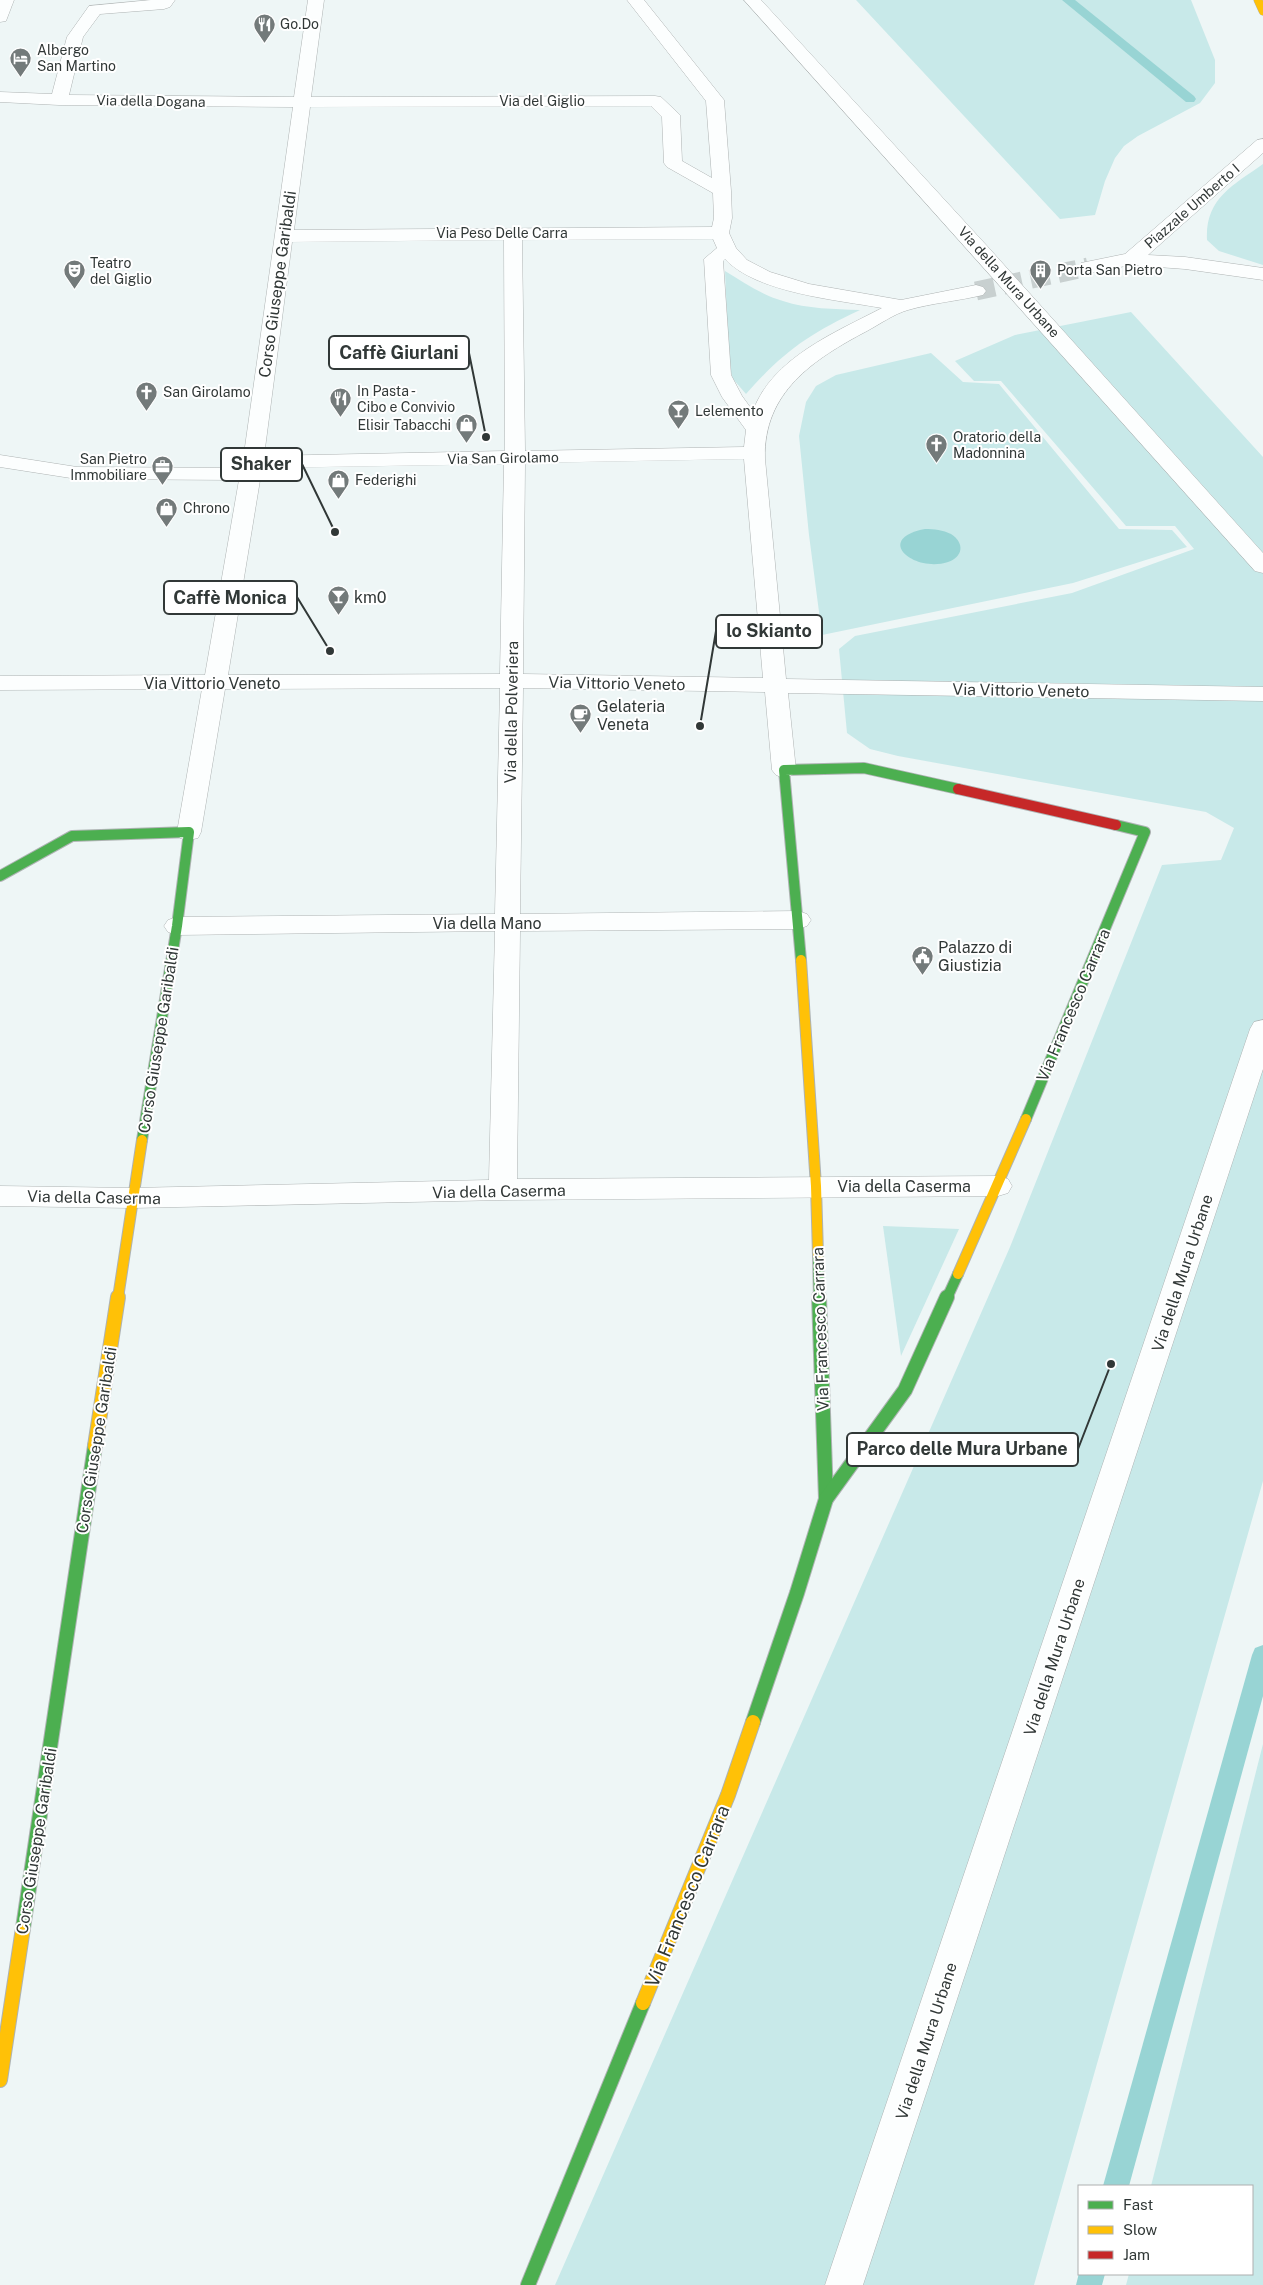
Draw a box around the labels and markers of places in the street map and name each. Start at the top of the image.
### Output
restaurant icon: Go.Do [252,12,276,43]
place label: Go.Do [280,16,319,32]
place label: Albergo San Martino [37,42,116,74]
hotel icon: Albergo San Martino [9,46,33,77]
place label: Teatro del Giglio [90,255,152,287]
building icon: Porta San Pietro [1029,258,1053,289]
theatre icon: Teatro del Giglio [62,259,86,290]
place label: Porta San Pietro [1057,262,1163,278]
callout: Caffè Giurlani [329,336,469,369]
church icon: San Girolamo [135,380,159,411]
place label: In Pasta - Cibo e Convivio [357,383,455,415]
place label: San Girolamo [163,384,251,400]
restaurant icon: In Pasta - Cibo e Convivio [329,387,353,418]
bar icon: Lelemento [667,399,691,430]
place label: Lelemento [695,403,764,419]
shop icon: Elisir Tabacchi [455,413,479,444]
place label: Elisir Tabacchi [358,417,451,433]
place label: Oratorio della Madonnina [953,429,1041,461]
church icon: Oratorio della Madonnina [925,433,949,464]
callout: Shaker [221,448,302,481]
place label: San Pietro Immobiliare [70,451,147,483]
office icon: San Pietro Immobiliare [151,455,175,486]
shop icon: Federighi [327,468,351,499]
place label: Federighi [355,472,416,488]
shop icon: Chrono [155,496,179,527]
place label: Chrono [183,500,230,516]
callout: Caffè Monica [164,581,297,614]
bar icon: km0 [326,585,350,616]
place label: km0 [354,588,387,607]
callout: lo Skianto [716,615,822,648]
place label: Gelateria Veneta [597,697,665,734]
cafe icon: Gelateria Veneta [569,703,593,734]
place label: Palazzo di Giustizia [938,938,1012,975]
public building icon: Palazzo di Giustizia [910,944,934,975]
callout: Parco delle Mura Urbane [847,1433,1078,1466]

